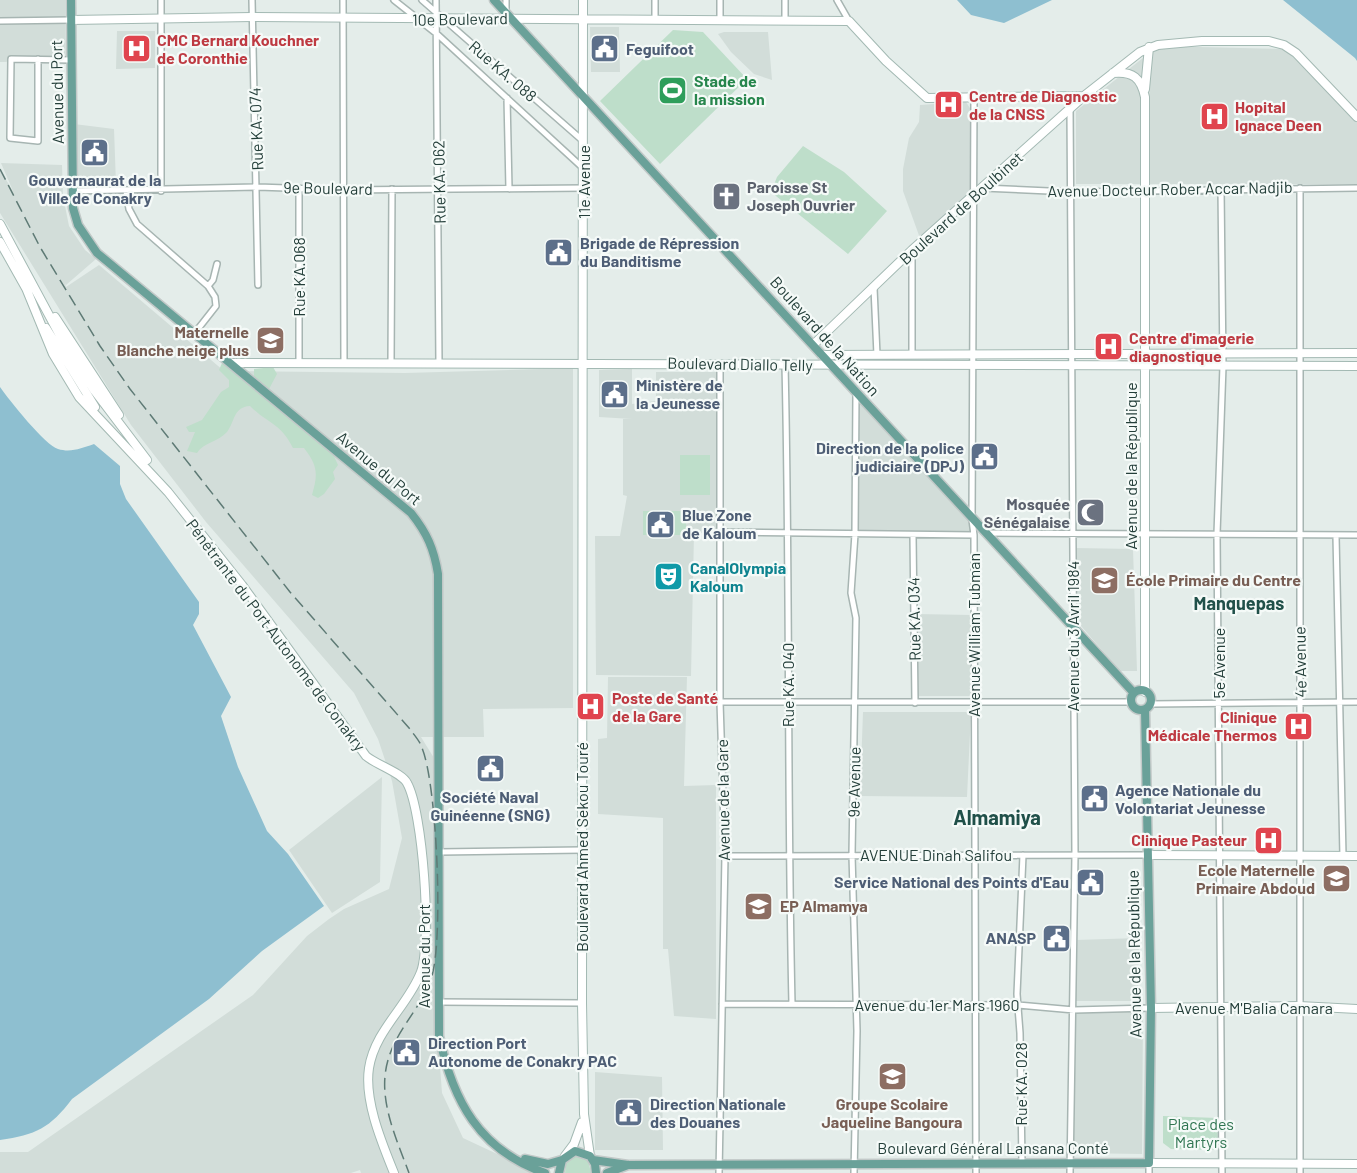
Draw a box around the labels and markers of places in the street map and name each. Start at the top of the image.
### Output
place label: CMC Bernard Kouchner de Coronthie [157,30,319,67]
hospital icon: CMC Bernard Kouchner de Coronthie [120,33,152,65]
public building icon: Feguifoot [589,33,621,65]
place label: Feguifoot [626,39,694,58]
place label: Stade de la mission [694,71,765,108]
sports icon: Stade de la mission [657,74,689,106]
place label: Centre de Diagnostic de la CNSS [969,86,1117,123]
hospital icon: Centre de Diagnostic de la CNSS [932,89,964,121]
place label: Hopital Ignace Deen [1235,97,1322,134]
hospital icon: Hopital Ignace Deen [1198,100,1230,132]
public building icon: Gouvernaurat de la Ville de Conakry [79,136,111,168]
place label: Gouvernaurat de la Ville de Conakry [29,170,161,207]
place label: Paroisse St Joseph Ouvrier [747,177,855,214]
church icon: Paroisse St Joseph Ouvrier [710,180,742,212]
place label: Brigade de Répression du Banditisme [580,233,739,270]
public building icon: Brigade de Répression du Banditisme [543,236,575,268]
place label: Maternelle Blanche neige plus [117,322,249,359]
school or university icon: Maternelle Blanche neige plus [254,325,286,357]
place label: Centre d'imagerie diagnostique [1129,328,1255,365]
hospital icon: Centre d'imagerie diagnostique [1092,331,1124,363]
place label: Ministère de la Jeunesse [636,375,723,412]
public building icon: Ministère de la Jeunesse [599,378,631,410]
place label: Direction de la police judiciaire (DPJ) [816,438,964,475]
public building icon: Direction de la police judiciaire (DPJ) [969,441,1001,473]
place label: Mosquée Sénégalaise [984,494,1070,531]
mosque icon: Mosquée Sénégalaise [1075,497,1107,529]
place label: Blue Zone de Kaloum [682,505,756,542]
public building icon: Blue Zone de Kaloum [645,508,677,540]
place label: CanalOlympia Kaloum [690,558,786,595]
theatre icon: CanalOlympia Kaloum [653,561,685,593]
school or university icon: École Primaire du Centre [1089,564,1121,596]
place label: École Primaire du Centre [1126,570,1301,589]
place label: Poste de Santé de la Gare [612,688,719,725]
hospital icon: Poste de Santé de la Gare [575,691,607,723]
place label: Clinique Médicale Thermos [1148,707,1277,744]
hospital icon: Clinique Médicale Thermos [1282,710,1314,742]
public building icon: Société Naval Guinéenne (SNG) [474,753,506,785]
place label: Agence Nationale du Volontariat Jeunesse [1115,780,1266,817]
public building icon: Agence Nationale du Volontariat Jeunesse [1078,783,1110,815]
place label: Société Naval Guinéenne (SNG) [430,787,550,824]
hospital icon: Clinique Pasteur [1252,824,1284,856]
place label: Clinique Pasteur [1131,830,1247,849]
place label: Ecole Maternelle Primaire Abdoud [1196,860,1315,897]
school or university icon: Ecole Maternelle Primaire Abdoud [1320,863,1352,895]
public building icon: Service National des Points d'Eau [1074,866,1106,898]
place label: Service National des Points d'Eau [834,872,1069,891]
school or university icon: EP Almamya [743,890,775,922]
place label: EP Almamya [780,896,868,915]
public building icon: ANASP [1041,922,1073,954]
place label: ANASP [986,928,1036,947]
place label: Direction Port Autonome de Conakry PAC [428,1033,617,1070]
public building icon: Direction Port Autonome de Conakry PAC [391,1036,423,1068]
school or university icon: Groupe Scolaire Jaqueline Bangoura [876,1060,908,1092]
place label: Direction Nationale des Douanes [650,1094,786,1131]
place label: Groupe Scolaire Jaqueline Bangoura [821,1094,963,1131]
public building icon: Direction Nationale des Douanes [613,1097,645,1129]

